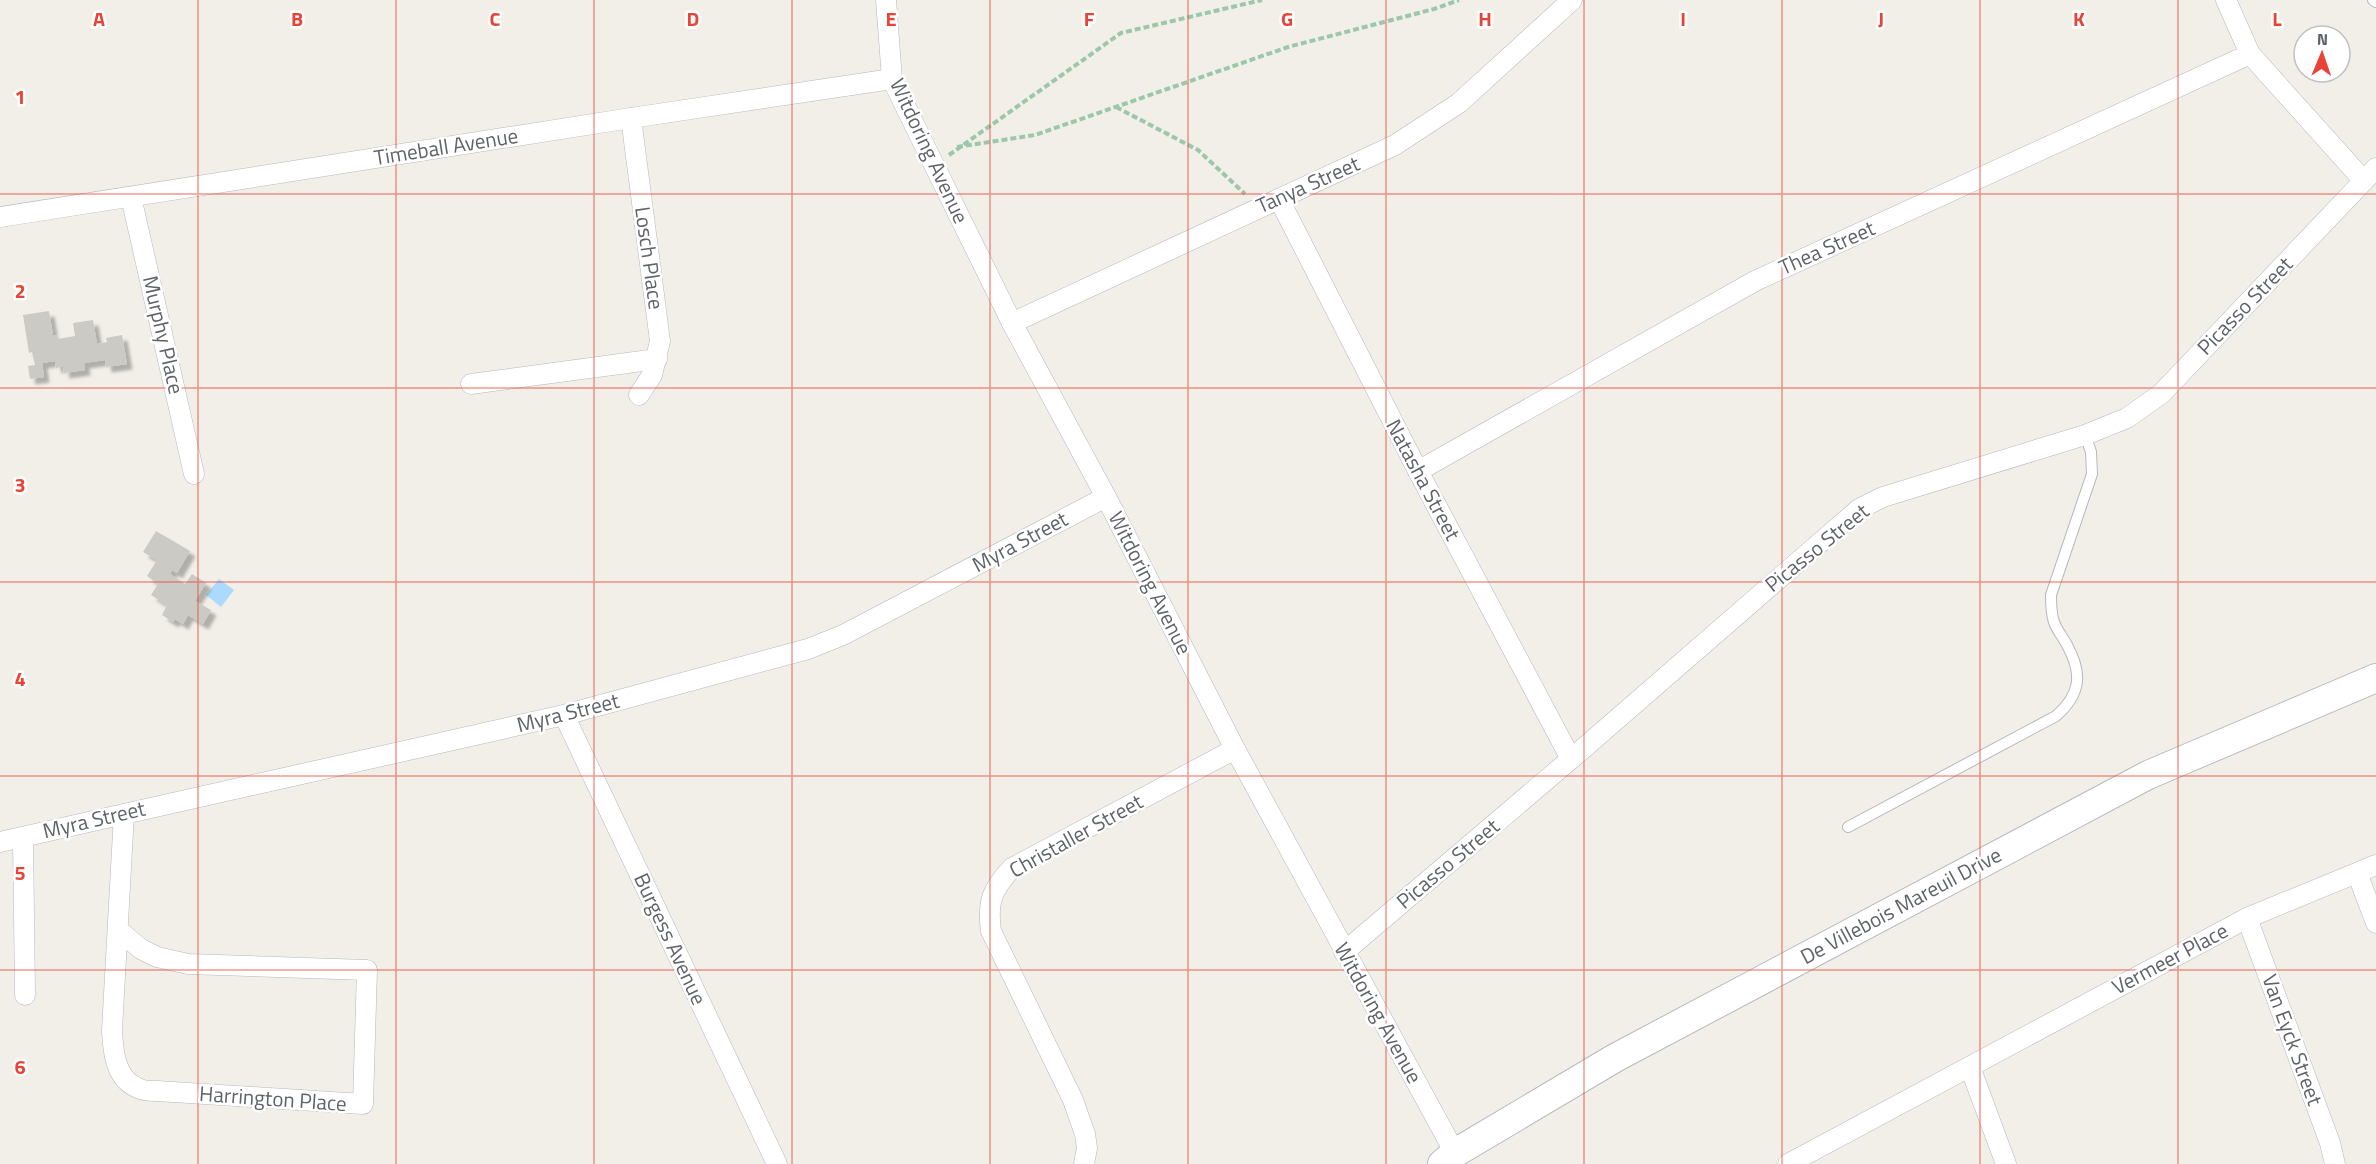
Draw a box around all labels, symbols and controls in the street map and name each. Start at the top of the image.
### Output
text: A [93,3,105,34]
text: B [291,3,303,34]
text: C [490,3,501,34]
text: D [687,3,699,34]
text: E [885,3,897,34]
text: F [1084,3,1095,34]
text: G [1281,3,1293,34]
text: H [1478,3,1492,34]
text: I [1680,3,1686,34]
text: J [1878,3,1884,34]
text: K [2073,3,2085,34]
text: L [2272,3,2282,34]
north arrow [2292,24,2352,84]
text: N [2317,27,2328,51]
street label: Witdoring Avenue [882,73,978,228]
text: 1 [14,81,26,112]
street label: Timeball Avenue [372,119,520,173]
street label: Tanya Street [1251,147,1365,221]
street label: Losch Place [627,204,673,311]
street label: Thea Street [1773,211,1880,282]
street label: Picasso Street [2189,248,2300,362]
street label: Murphy Place [135,272,193,397]
text: 2 [14,275,26,306]
street label: Natasha Street [1379,413,1470,546]
text: 3 [14,469,26,500]
street label: Picasso Street [1757,495,1876,599]
street label: Myra Street [966,502,1074,580]
street label: Witdoring Avenue [1101,505,1201,660]
text: 4 [14,663,26,694]
street label: Myra Street [513,684,623,740]
street label: Christaller Street [1003,785,1149,885]
street label: Myra Street [39,792,149,846]
street label: Picasso Street [1389,810,1506,916]
street label: De Villebois Mareuil Drive [1794,838,2007,972]
text: 5 [14,857,26,888]
street label: Burgess Avenue [626,867,716,1010]
street label: Vermeer Place [2106,914,2233,1002]
street label: Witdoring Avenue [1327,936,1431,1089]
street label: Van Eyck Street [2254,970,2332,1110]
text: 6 [14,1051,26,1082]
street label: Harrington Place [198,1077,348,1119]

